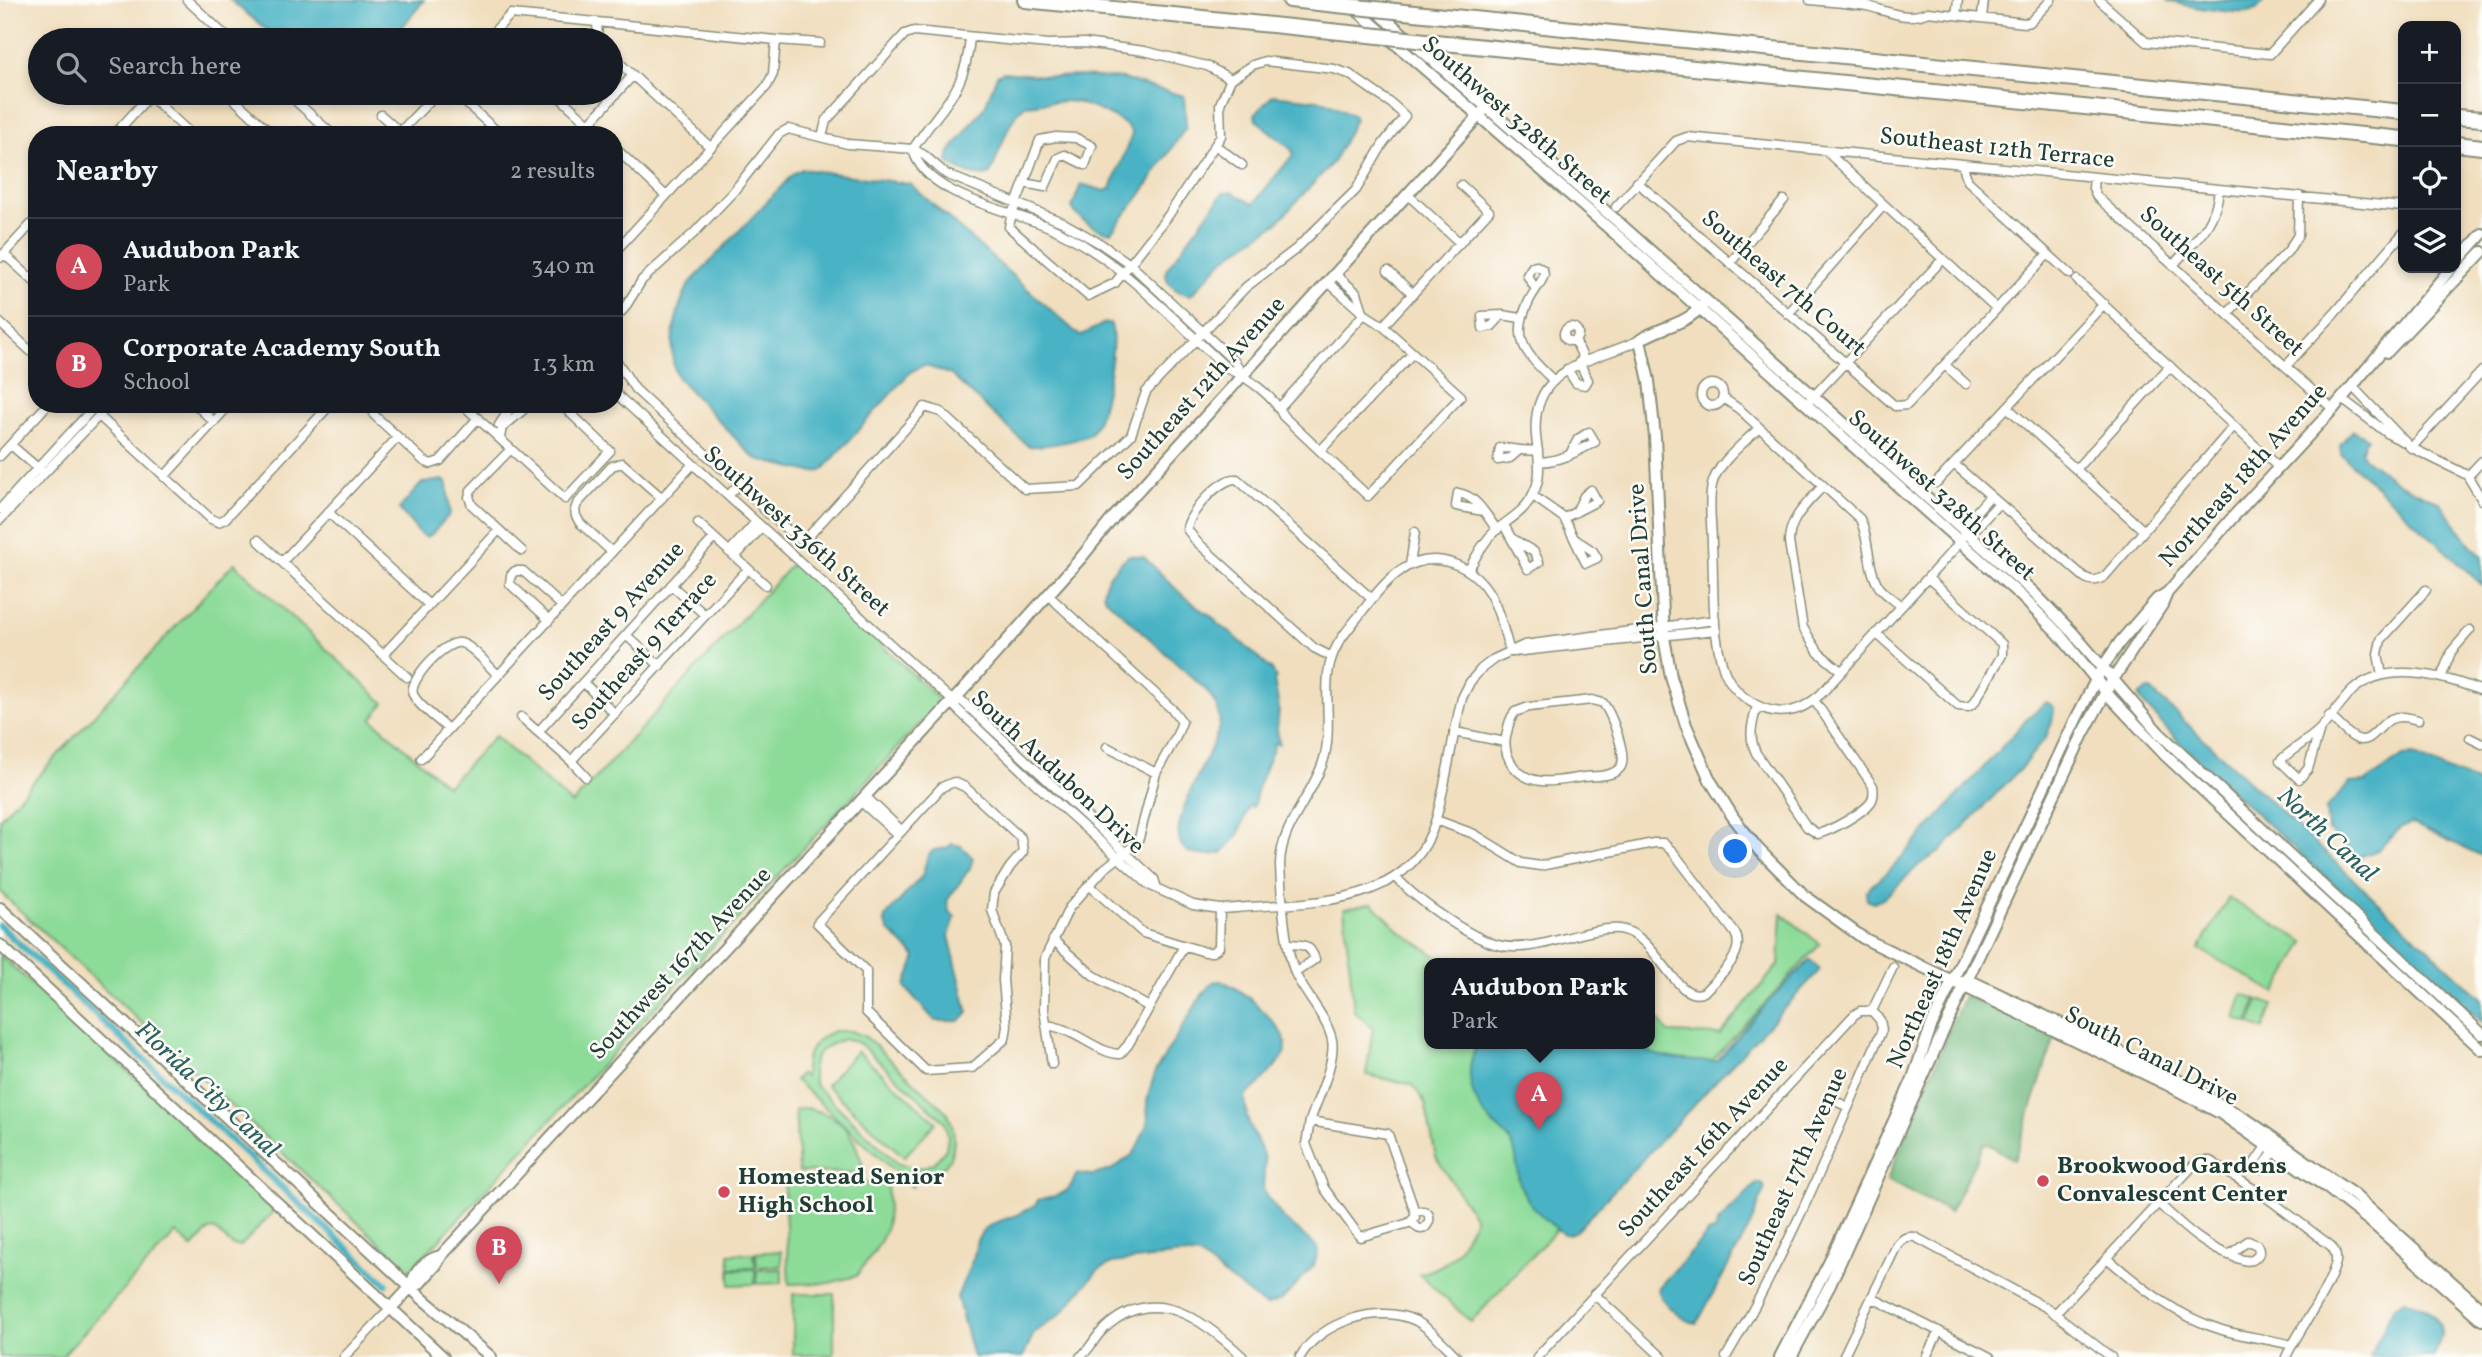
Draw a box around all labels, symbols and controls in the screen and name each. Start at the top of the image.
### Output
map controls [2398,21,2461,273]
button: + [2398,21,2461,84]
search box [28,28,623,105]
street label: Southwest 328th Street [1413,29,1619,213]
icon: search [52,48,90,86]
text: Search here [108,49,241,85]
button: − [2398,84,2461,147]
street label: Southeast 12th Terrace [1878,120,2116,178]
button: locate [2398,147,2461,210]
text: Nearby [56,151,158,193]
text: 2 results [510,156,595,188]
street label: Southeast 5th Street [2131,199,2311,365]
street label: Southeast 7th Court [1693,203,1873,365]
button: layers [2398,210,2461,273]
text: Audubon Park [123,233,300,269]
text: A [71,251,87,283]
text: 340 m [531,251,595,283]
text: Park [123,269,170,301]
street label: Southeast 12th Avenue [1110,289,1294,489]
text: Corporate Academy South [123,331,441,367]
text: B [71,349,87,381]
text: 1.3 km [532,349,595,381]
text: School [123,367,190,399]
street label: Northeast 18th Avenue [2152,376,2336,576]
street label: Southwest 328th Street [1840,402,2042,590]
street label: Southwest 336th Street [695,439,897,625]
street label: South Canal Drive [1620,482,1668,676]
street label: Southeast 9 Avenue [531,534,693,710]
street label: Southeast 9 Terrace [564,565,726,739]
street label: South Audubon Drive [962,683,1152,863]
water label: North Canal [2269,779,2386,891]
your location [1718,834,1752,868]
street label: Northeast 18th Avenue [1879,843,2007,1075]
street label: Southwest 167th Avenue [582,860,780,1068]
popup [1424,958,1655,1049]
text: Audubon Park [1451,970,1628,1006]
street label: South Canal Drive [2058,998,2244,1116]
text: Park [1451,1006,1498,1038]
water label: Florida City Canal [126,1013,288,1167]
street label: Southeast 16th Avenue [1611,1050,1797,1246]
street label: Southeast 17th Avenue [1730,1062,1858,1292]
pin: A [1516,1072,1562,1130]
place label: Brookwood Gardens Convalescent Center [2057,1150,2287,1212]
place label: Homestead Senior High School [738,1161,945,1223]
marker: Brookwood Gardens Convalescent Center [2035,1173,2051,1189]
marker: Homestead Senior High School [716,1184,732,1200]
pin: B [476,1226,522,1284]

